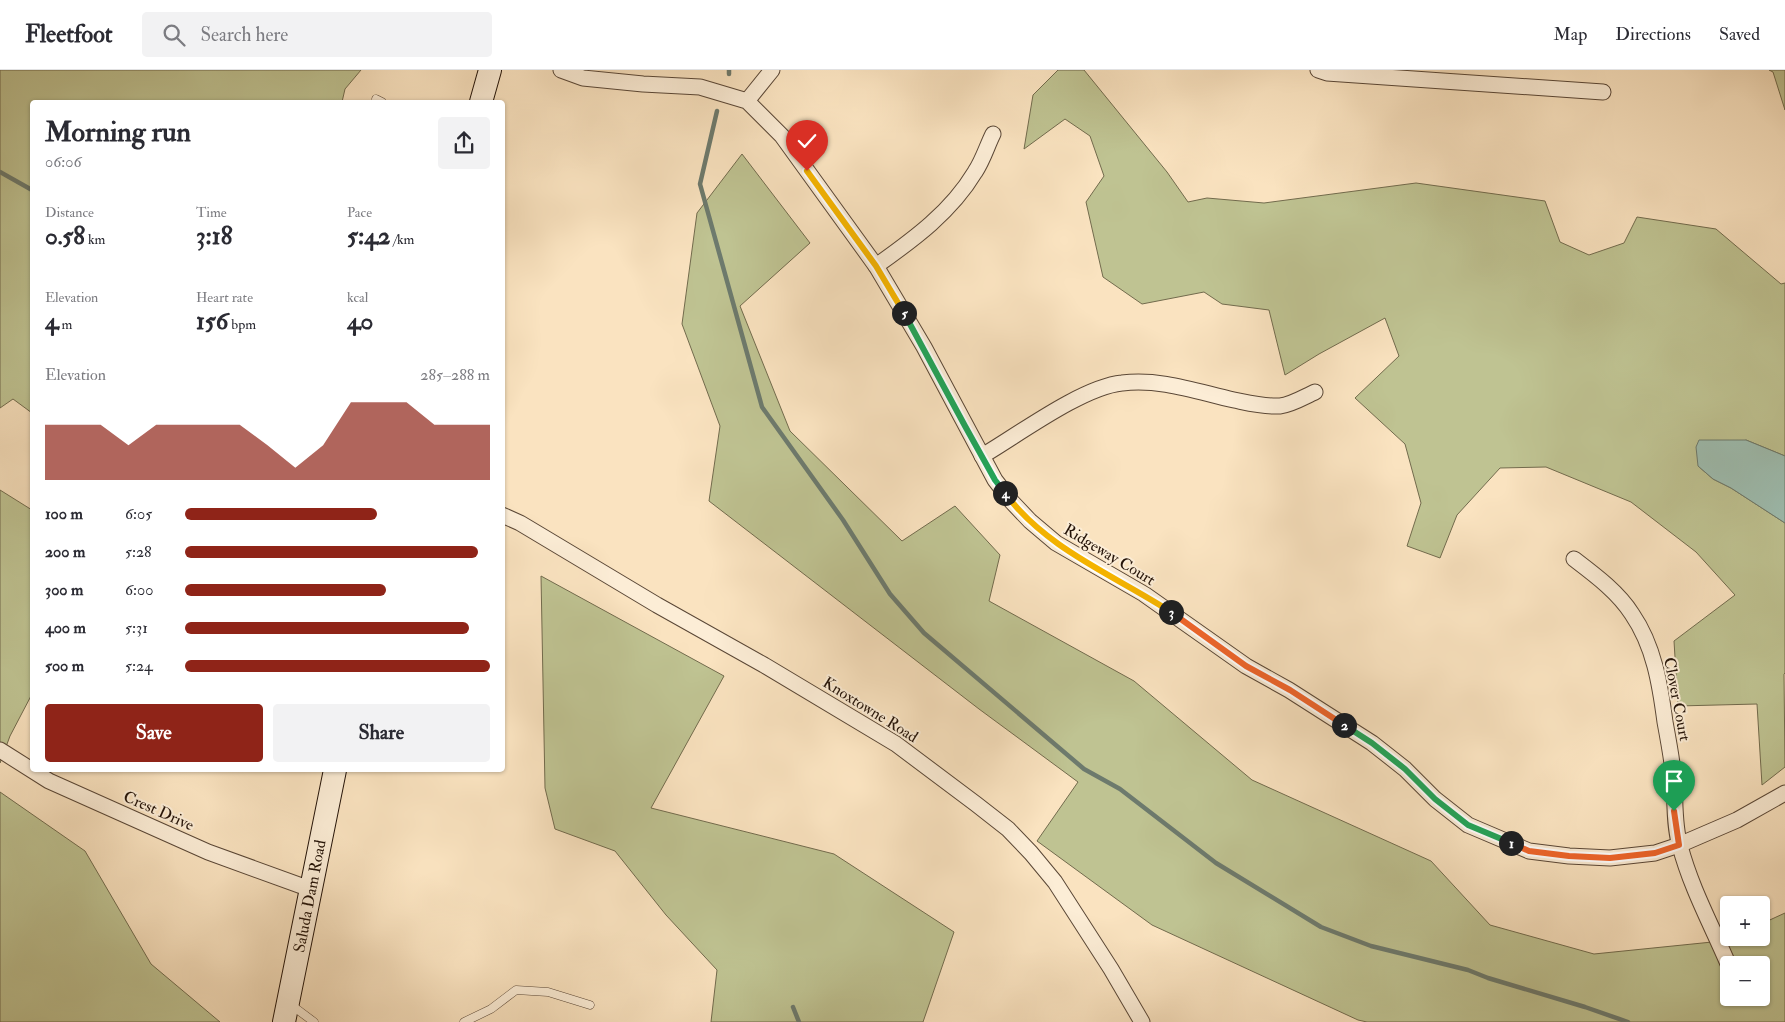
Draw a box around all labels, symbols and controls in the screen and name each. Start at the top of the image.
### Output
search box [142,12,492,57]
text: Fleetfoot [25,19,112,50]
icon: search [160,21,188,49]
text: Search here [200,23,288,47]
text: Map [1554,23,1587,46]
text: Directions [1615,23,1691,46]
text: Saved [1719,23,1760,46]
text: Morning run [45,115,191,150]
button: share [438,117,490,169]
pin [786,120,828,171]
icon: check [793,127,821,155]
text: 06:06 [45,152,82,172]
text: Distance [45,204,94,221]
text: Time [196,204,227,221]
text: Pace [347,204,372,221]
text: 0.58 [45,221,85,252]
text: 3:18 [196,221,232,252]
text: 5:42 [347,221,390,252]
text: km [85,231,105,248]
text: /km [390,231,414,248]
text: Elevation [45,289,98,306]
text: Heart rate [196,289,253,306]
text: kcal [347,289,368,306]
pin: 5 [892,300,916,326]
text: 5 [901,305,908,322]
text: 4 [45,306,58,337]
text: 156 [196,306,228,337]
text: 40 [347,306,373,337]
text: m [58,316,72,333]
text: bpm [228,316,256,333]
text: Elevation [45,365,106,385]
text: 285–288 m [420,365,490,385]
pin: 4 [992,480,1018,506]
text: 4 [1002,485,1009,502]
text: 100 m [45,504,83,524]
text: 6:05 [125,504,152,524]
street label: Ridgeway Court [1060,520,1159,590]
text: 200 m [45,542,85,562]
text: 5:28 [125,542,152,562]
text: 300 m [45,580,83,600]
text: 6:00 [125,580,153,600]
pin: 3 [1158,600,1184,624]
text: 3 [1169,604,1174,621]
text: 400 m [45,618,86,638]
text: 5:31 [125,618,148,638]
text: 500 m [45,656,84,676]
text: 5:24 [125,656,153,676]
street label: Clover Court [1659,656,1695,743]
street label: Knoxtowne Road [819,673,922,747]
button: Save [45,704,263,762]
button: Share [273,704,490,762]
pin: 2 [1332,712,1356,738]
text: 2 [1341,717,1348,734]
pin [1653,760,1695,811]
icon: arrive [1660,767,1688,795]
street label: Crest Drive [120,787,197,835]
pin: 1 [1498,830,1524,856]
text: 1 [1509,835,1514,852]
street label: Saluda Dam Road [289,838,331,954]
map controls [1720,896,1770,1006]
button: + [1720,896,1770,946]
button: − [1720,956,1770,1006]

